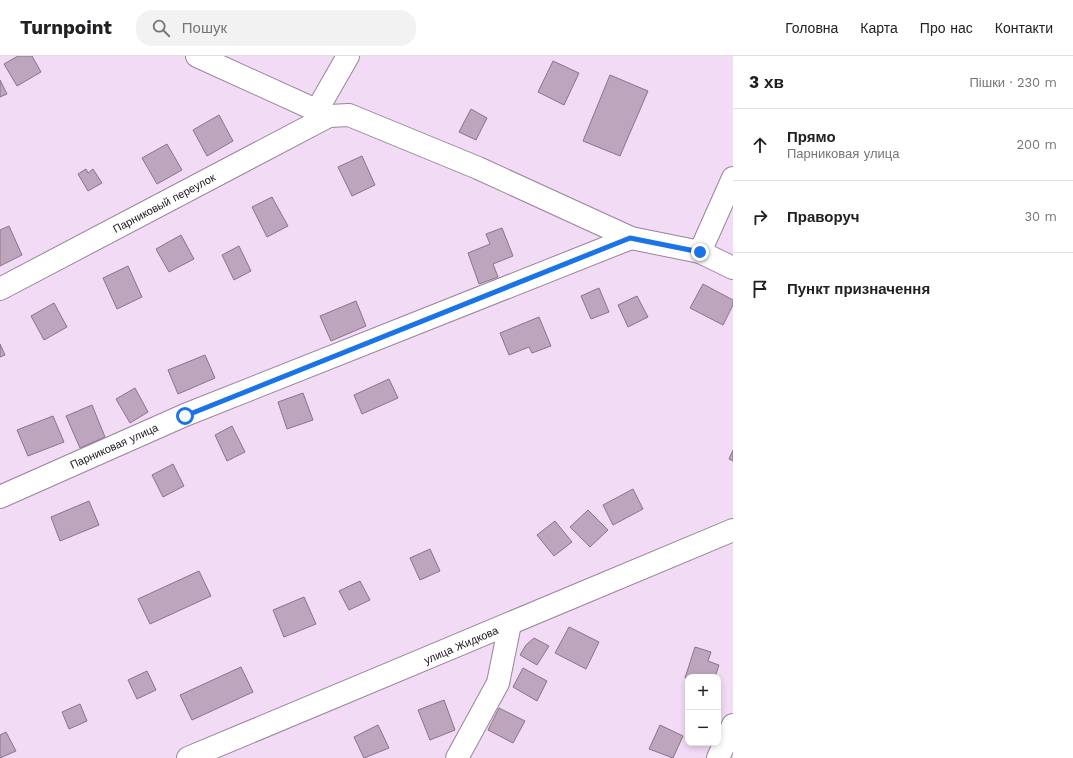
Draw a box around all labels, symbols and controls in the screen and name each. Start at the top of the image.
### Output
search box [136,10,416,46]
text: Turnpoint [20,16,112,39]
icon: search [150,17,172,39]
text: Пошук [182,19,227,37]
text: Головна [785,20,838,36]
text: Карта [860,20,898,36]
text: Про нас [920,20,973,36]
text: Контакти [995,20,1053,36]
text: 3 хв [749,72,784,92]
text: Пішки · 230 m [970,75,1057,90]
text: Прямо [787,128,836,146]
icon: ahead [749,134,771,156]
text: 200 m [1016,137,1057,152]
text: Парниковая улица [787,146,900,161]
street label: Парниковый переулок [111,171,218,236]
icon: right [749,206,771,228]
text: Праворуч [787,208,860,226]
text: 30 m [1025,209,1057,224]
route end [691,243,709,261]
icon: arrive [749,278,771,300]
text: Пункт призначення [787,280,930,298]
route start [176,407,194,425]
street label: Парниковая улица [68,421,161,472]
street label: улица Жидкова [422,624,501,667]
map controls [685,674,721,746]
button: + [685,674,721,710]
button: − [685,710,721,746]

